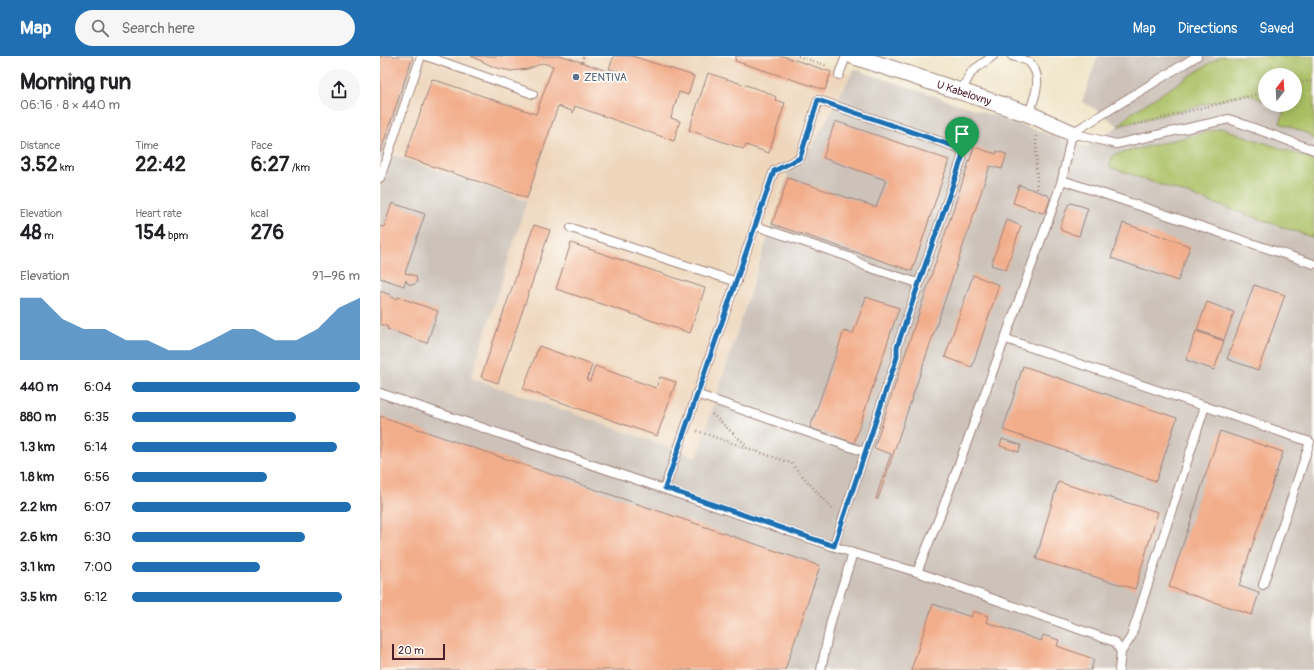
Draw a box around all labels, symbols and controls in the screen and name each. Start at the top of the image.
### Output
search box [75,10,355,46]
text: Map [20,16,51,40]
icon: search [89,17,111,39]
text: Search here [121,19,195,38]
text: Map [1133,20,1156,37]
text: Directions [1178,20,1237,37]
text: Saved [1259,20,1294,37]
text: Morning run [20,68,131,96]
north arrow [1258,68,1302,112]
map controls [1258,68,1302,112]
button: share [318,69,360,111]
place label: ZENTIVA [584,71,627,84]
marker: ZENTIVA [571,72,581,82]
street label: U Kabelovny [935,78,993,108]
text: 06:16 · 8 × 440 m [20,97,120,113]
pin [945,117,979,158]
icon: arrive [951,123,973,145]
text: Distance [20,139,60,152]
text: Time [135,139,158,152]
text: Pace [251,139,272,152]
text: 3.52 [20,152,58,177]
text: 22:42 [135,152,186,177]
text: 6:27 [251,152,289,177]
text: km [58,161,74,174]
text: /km [289,161,310,174]
text: Elevation [20,207,62,220]
text: Heart rate [135,207,182,220]
text: kcal [251,207,269,220]
text: 48 [20,220,42,245]
text: 154 [135,220,166,245]
text: 276 [251,220,284,245]
text: m [42,229,54,242]
text: bpm [166,229,188,242]
text: Elevation [20,268,70,284]
text: 91–96 m [312,268,360,284]
text: 440 m [20,379,58,395]
text: 6:04 [84,379,111,395]
text: 880 m [20,409,56,425]
text: 6:35 [84,409,109,425]
text: 1.3 km [20,439,55,455]
text: 6:14 [84,439,108,455]
text: 1.8 km [20,469,54,485]
text: 6:56 [84,469,110,485]
text: 2.2 km [20,499,57,515]
text: 6:07 [84,499,111,515]
text: 2.6 km [20,529,57,545]
text: 6:30 [84,529,111,545]
text: 3.1 km [20,559,55,575]
text: 7:00 [84,559,112,575]
text: 3.5 km [20,589,57,605]
text: 6:12 [84,589,107,605]
scale bar [392,642,445,661]
text: 20 m [398,644,424,657]

